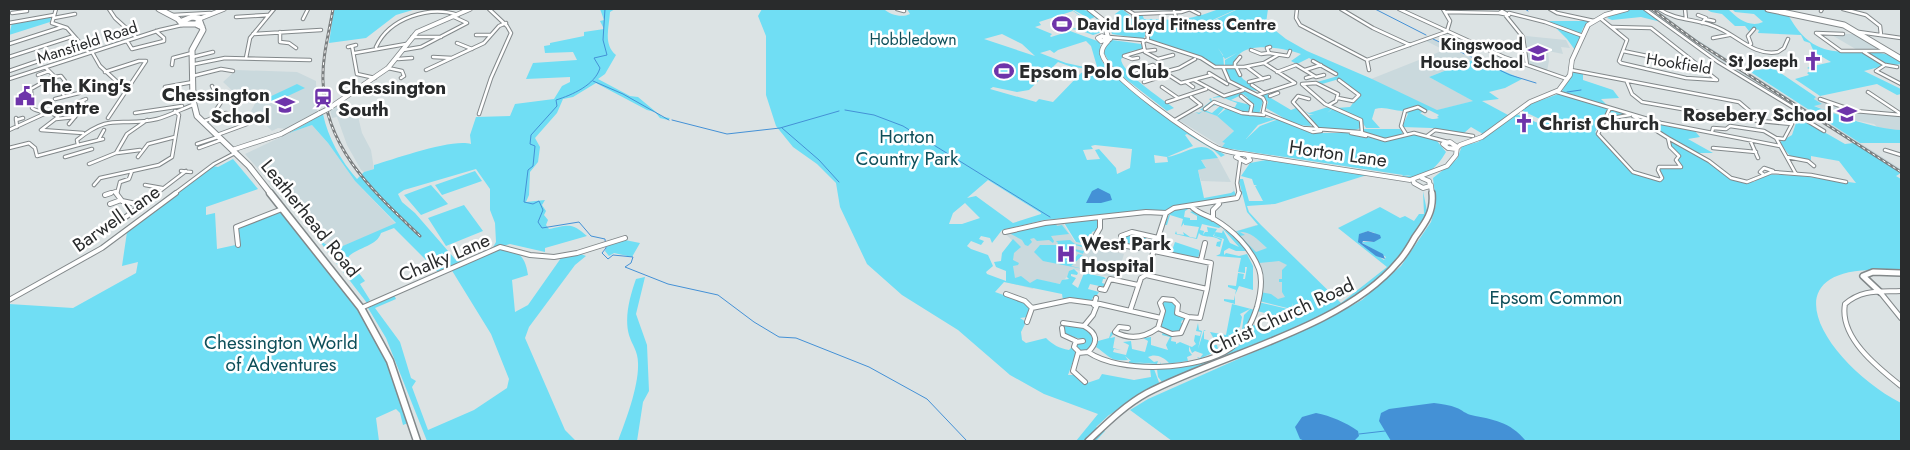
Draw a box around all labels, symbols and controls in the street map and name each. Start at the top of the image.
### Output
sports icon: David Lloyd Fitness Centre [1051,13,1073,35]
place label: David Lloyd Fitness Centre [1077,13,1276,36]
street label: Mansfield Road [34,15,140,70]
park label: Hobbledown [869,28,957,51]
place label: Kingswood House School [1420,33,1523,74]
school or university icon: Kingswood House School [1527,42,1549,64]
street label: Hookfield [1645,47,1713,80]
place label: St Joseph [1728,50,1798,73]
church icon: St Joseph [1802,50,1824,72]
place label: Epsom Polo Club [1019,58,1169,85]
sports icon: Epsom Polo Club [993,60,1015,82]
place label: The King's Centre [40,72,131,121]
place label: Chessington South [338,74,446,123]
place label: Chessington School [162,81,270,130]
public building icon: The King's Centre [14,85,36,107]
station icon: Chessington South [312,87,334,109]
school or university icon: Chessington School [274,94,296,116]
place label: Rosebery School [1683,101,1832,128]
school or university icon: Rosebery School [1836,103,1858,125]
place label: Christ Church [1539,110,1659,137]
church icon: Christ Church [1513,112,1535,134]
park label: Horton Country Park [856,123,959,172]
street label: Horton Lane [1287,133,1389,174]
street label: Leatherhead Road [255,154,367,283]
street label: Barwell Lane [67,178,166,258]
street label: Chalky Lane [394,226,494,289]
place label: West Park Hospital [1081,230,1171,279]
hospital icon: West Park Hospital [1055,243,1077,265]
street label: Christ Church Road [1204,271,1358,362]
park label: Epsom Common [1489,284,1623,311]
park label: Chessington World of Adventures [204,329,358,378]

